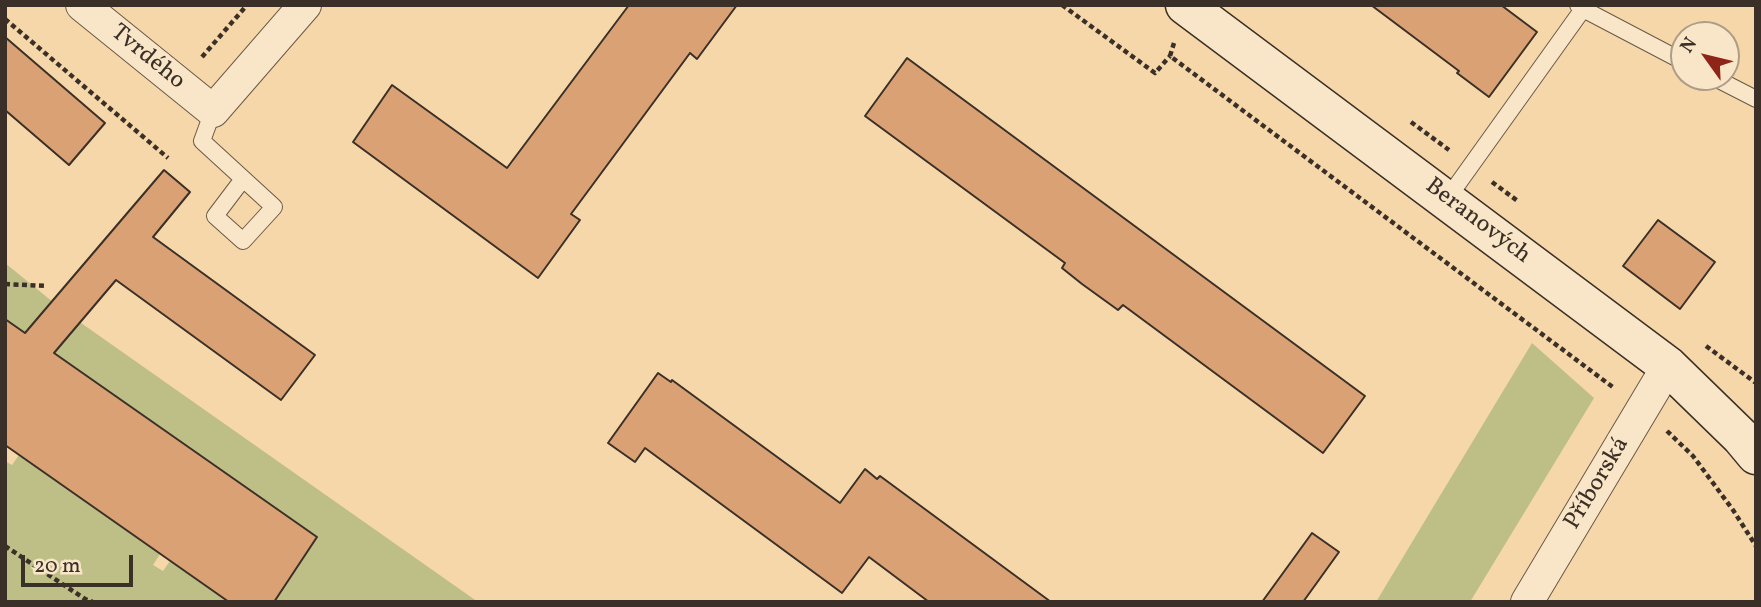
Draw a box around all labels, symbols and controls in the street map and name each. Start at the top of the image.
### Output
street label: Tvrdého [104,19,190,97]
north arrow [1670,21,1740,91]
text: N [1675,32,1704,58]
street label: Beranových [1418,173,1536,271]
street label: Příborská [1559,433,1637,535]
scale bar [24,540,136,584]
text: 20 m [34,552,80,581]

